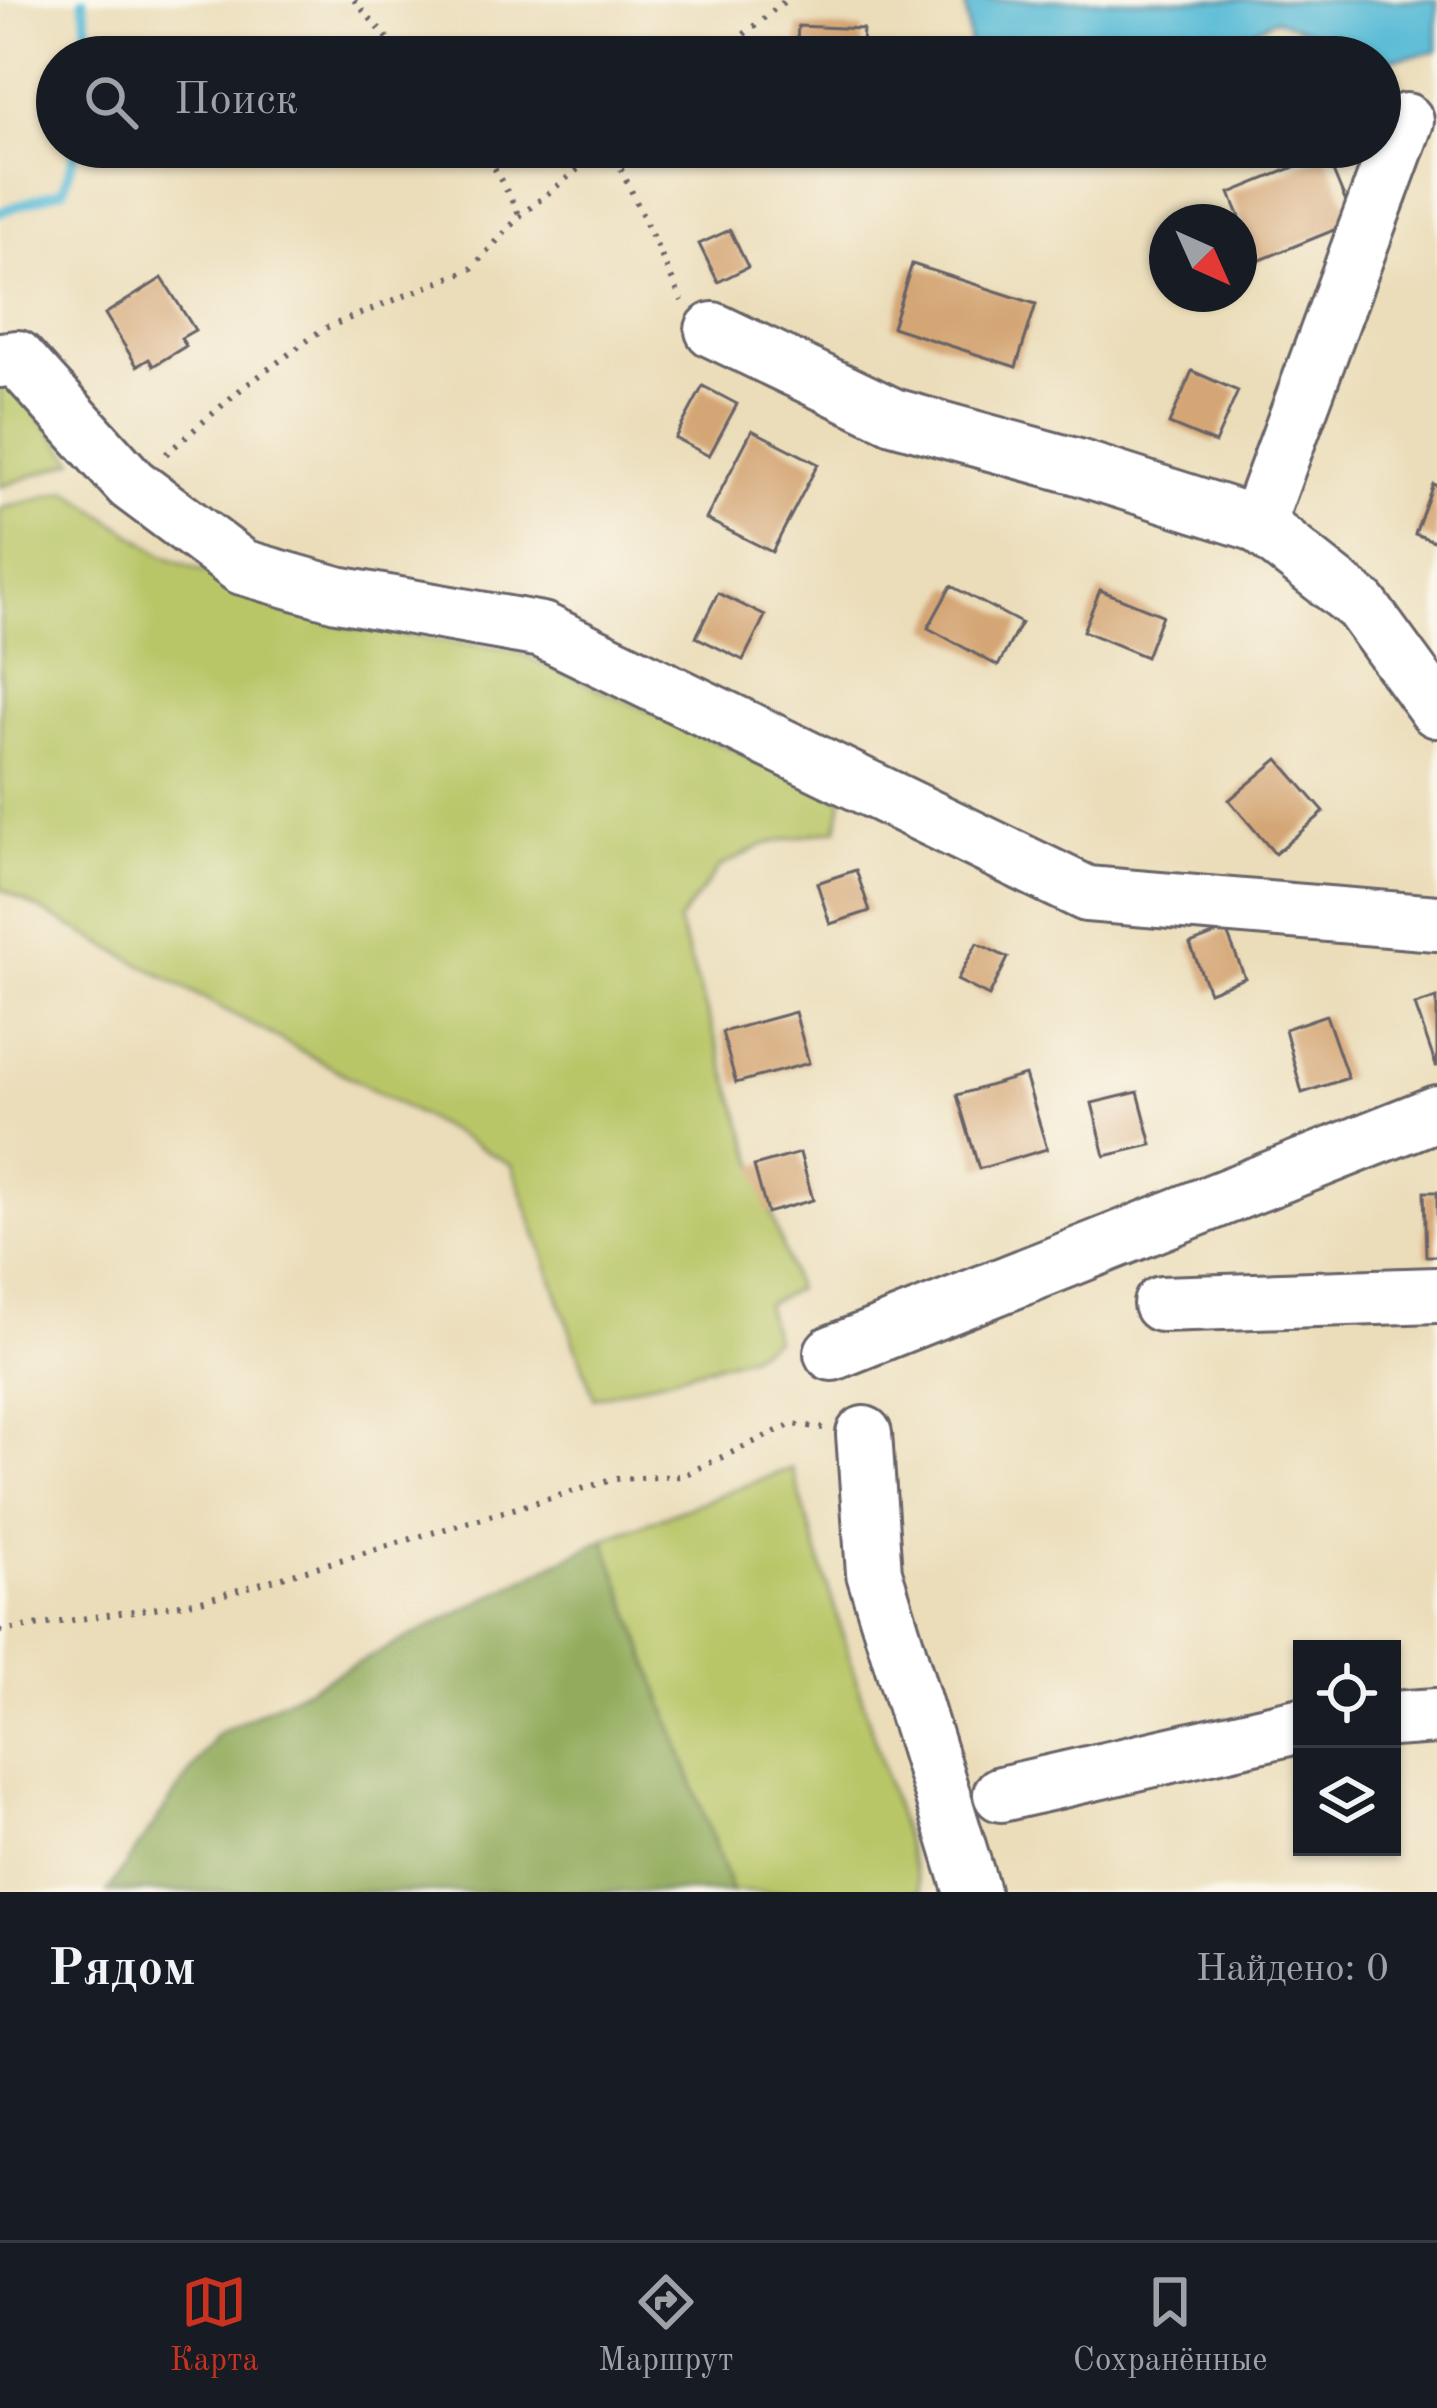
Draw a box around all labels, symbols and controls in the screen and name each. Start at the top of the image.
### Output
search box [36,36,1401,168]
icon: search [78,69,144,135]
text: Поиск [174,79,298,124]
north arrow [1149,204,1257,312]
map controls [1293,1640,1401,1856]
button: locate [1293,1640,1401,1748]
button: layers [1293,1748,1401,1856]
text: Рядом [48,1945,196,1996]
text: Найдено: 0 [1196,1950,1389,1989]
tab: Карта [170,2269,259,2382]
tab: Маршрут [598,2269,734,2382]
tab: Сохранённые [1073,2269,1267,2382]

